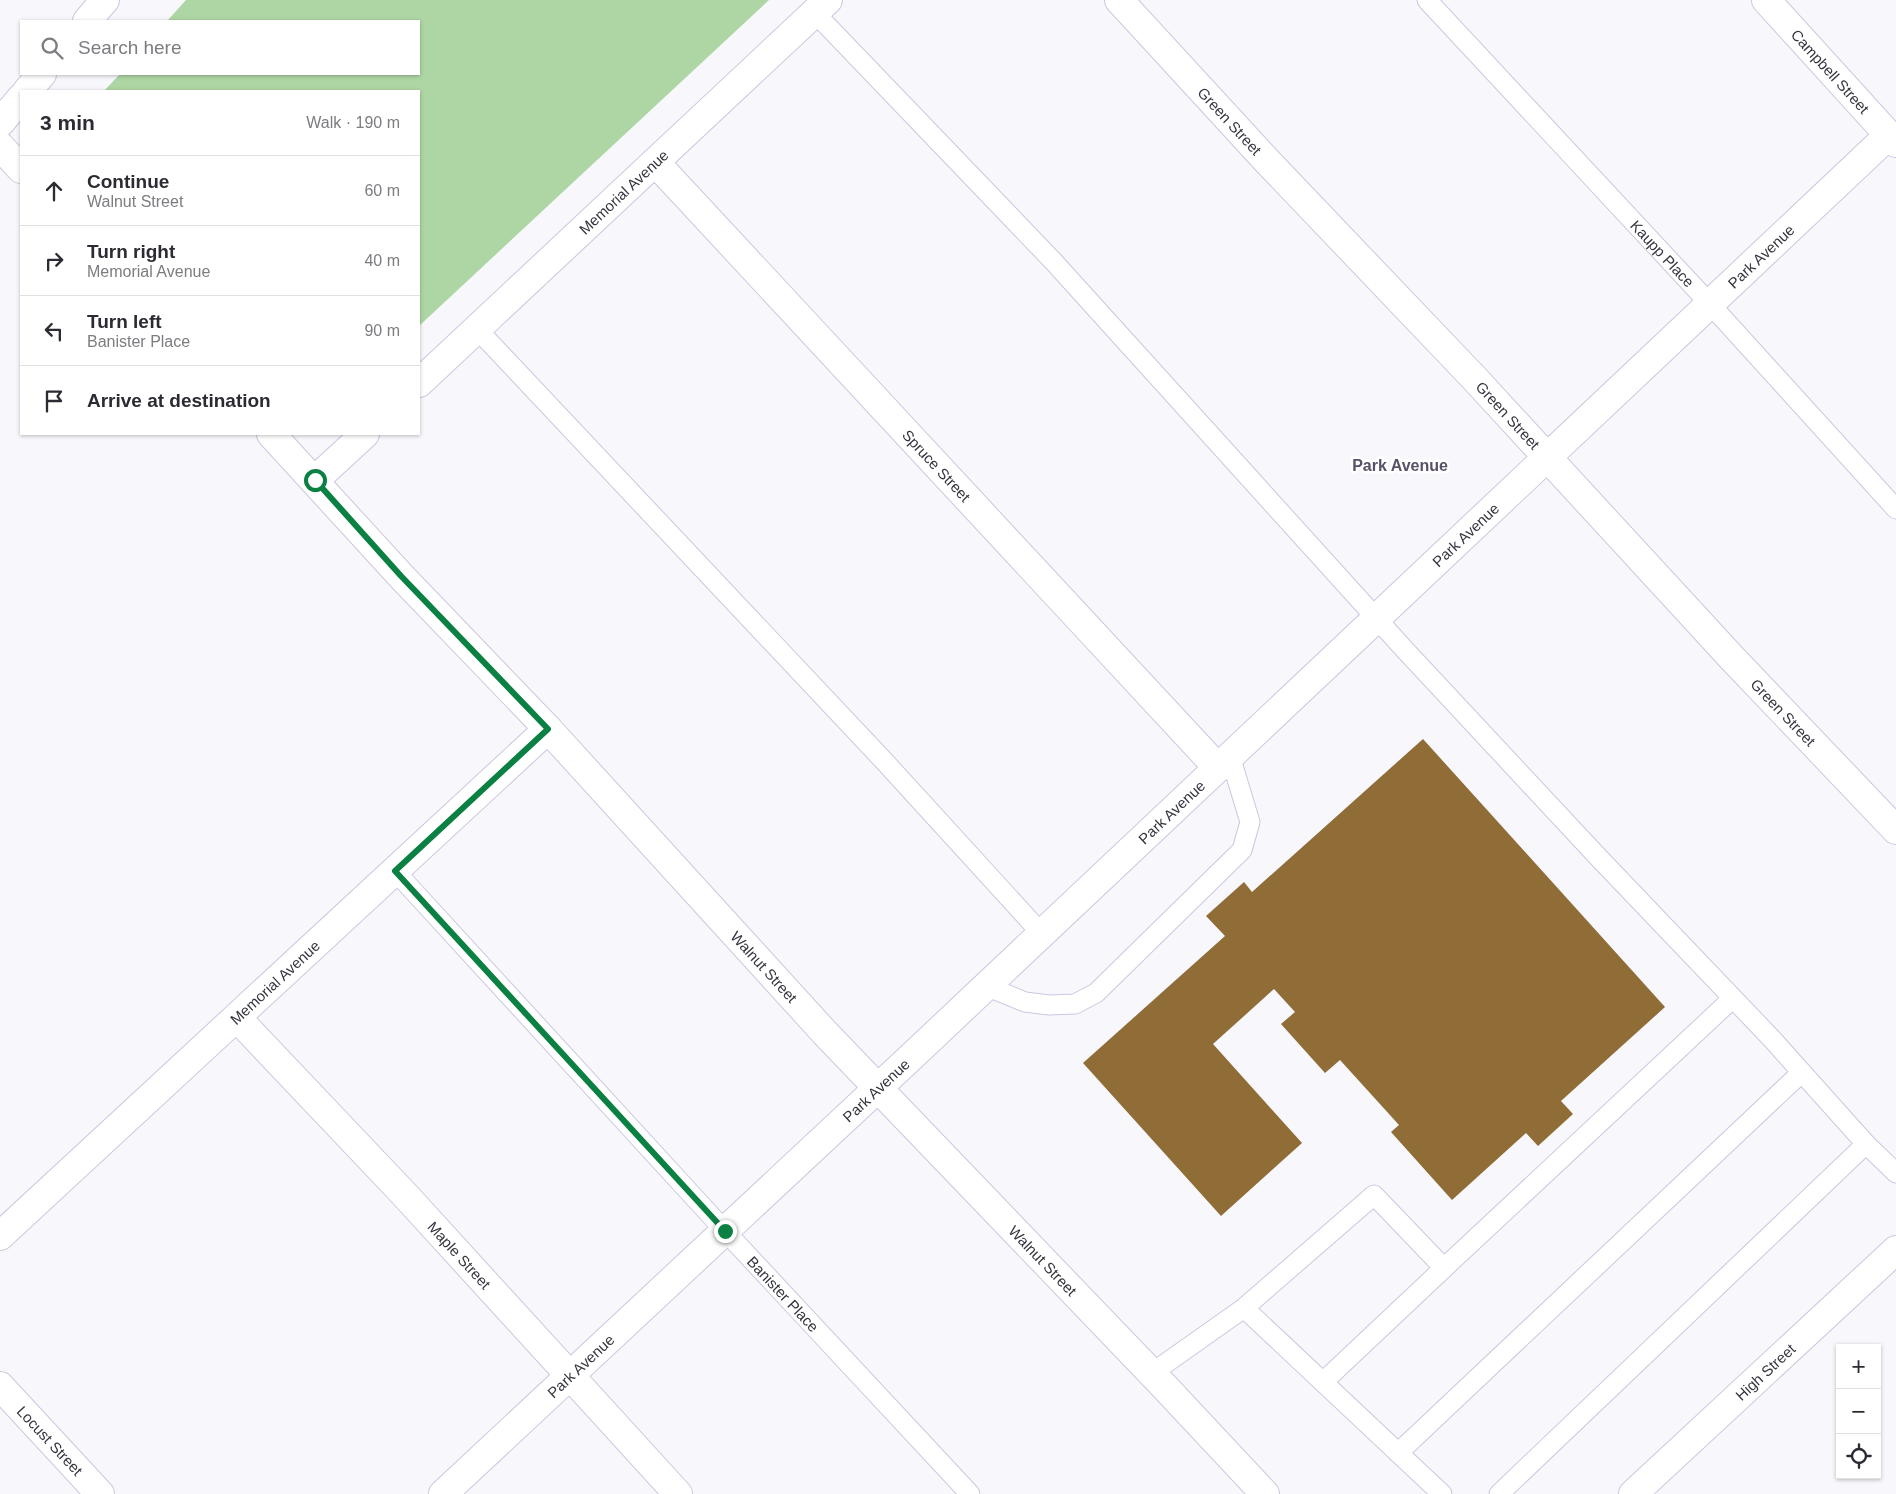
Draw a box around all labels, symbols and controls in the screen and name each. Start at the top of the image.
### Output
search box [20,20,420,75]
street label: Campbell Street [1788,25,1874,117]
icon: search [38,34,66,62]
text: Search here [78,37,182,58]
street label: Green Street [1195,83,1266,159]
text: 3 min [40,111,95,134]
text: Walk · 190 m [306,114,400,131]
street label: Memorial Avenue [575,146,671,237]
text: Continue [87,171,169,192]
icon: ahead [40,177,68,205]
text: 60 m [364,182,400,199]
text: Walnut Street [87,193,183,210]
street label: Kaupp Place [1628,216,1698,290]
street label: Park Avenue [1724,221,1797,291]
text: Turn right [87,241,175,262]
icon: right [40,247,68,275]
text: 40 m [364,252,400,269]
text: Memorial Avenue [87,263,210,280]
text: Turn left [87,311,162,332]
icon: left [40,317,68,345]
text: 90 m [364,322,400,339]
text: Banister Place [87,333,190,350]
street label: Green Street [1473,378,1544,453]
icon: arrive [40,387,68,415]
text: Arrive at destination [87,390,271,411]
street label: Spruce Street [899,426,975,505]
district label: Park Avenue [1352,457,1448,474]
route start [304,469,327,492]
street label: Park Avenue [1429,499,1502,570]
street label: Green Street [1748,675,1820,750]
street label: Park Avenue [1135,776,1208,847]
street label: Walnut Street [728,927,802,1006]
street label: Memorial Avenue [226,936,323,1028]
street label: Park Avenue [839,1055,913,1125]
street label: Maple Street [425,1218,495,1293]
route end [714,1220,737,1243]
street label: Walnut Street [1006,1222,1081,1299]
street label: Banister Place [744,1252,823,1335]
street label: Park Avenue [544,1331,617,1401]
street label: High Street [1732,1339,1799,1403]
map controls [1836,1344,1881,1479]
button: + [1836,1344,1881,1389]
button: − [1836,1389,1881,1434]
street label: Locust Street [14,1402,87,1479]
button: locate [1836,1434,1881,1479]

